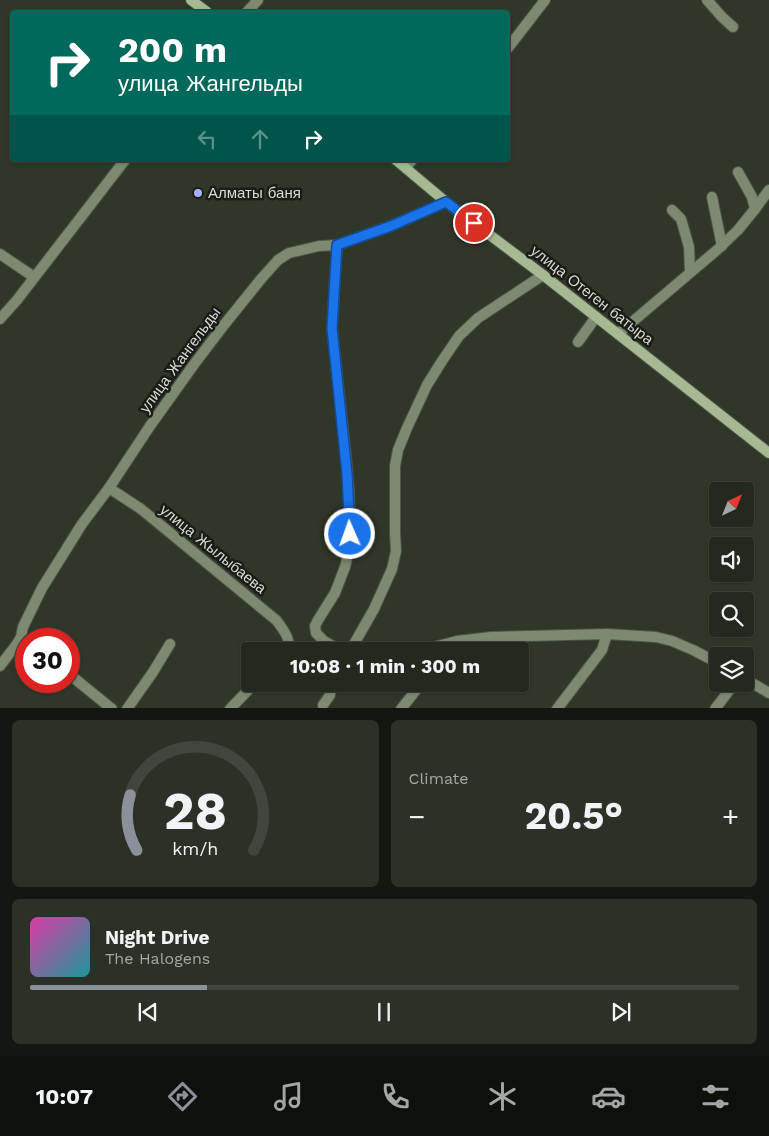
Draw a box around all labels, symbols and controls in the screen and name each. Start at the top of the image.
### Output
text: 200 m [118,29,227,71]
icon: right [35,30,100,95]
text: улица Жангельды [118,71,303,96]
icon: left [193,125,221,153]
icon: ahead [246,125,274,153]
icon: right [299,125,327,153]
place label: Алматы баня [208,184,301,202]
marker: Алматы баня [192,187,204,199]
pin [453,202,495,244]
icon: arrive [460,209,488,237]
street label: улица Отеген батыра [527,242,657,349]
street label: улица Жангельды [136,304,224,416]
north arrow [709,482,754,528]
map controls [709,482,754,692]
street label: улица Жылыбаева [156,501,270,598]
position arrow [323,507,375,559]
button: sound [709,537,754,582]
button: search [709,592,754,637]
speed limit sign: 30 [15,628,80,693]
button: layers [709,647,754,692]
text: 10:08 · 1 min · 300 m [290,655,480,678]
text: Climate [409,769,469,788]
text: 28 [163,781,227,842]
text: 20.5° [524,794,623,838]
text: − [409,800,425,833]
text: + [722,800,739,833]
text: km/h [172,838,218,859]
text: Night Drive [105,926,210,949]
text: The Halogens [105,949,210,968]
icon: previous [134,998,162,1026]
icon: pause [370,998,398,1026]
icon: next [607,998,635,1026]
icon: directions [165,1079,200,1114]
icon: music [271,1079,306,1114]
icon: phone [378,1079,413,1114]
icon: climate [485,1079,520,1114]
icon: car [591,1079,626,1114]
icon: filters [698,1079,733,1114]
text: 10:07 [36,1084,93,1109]

